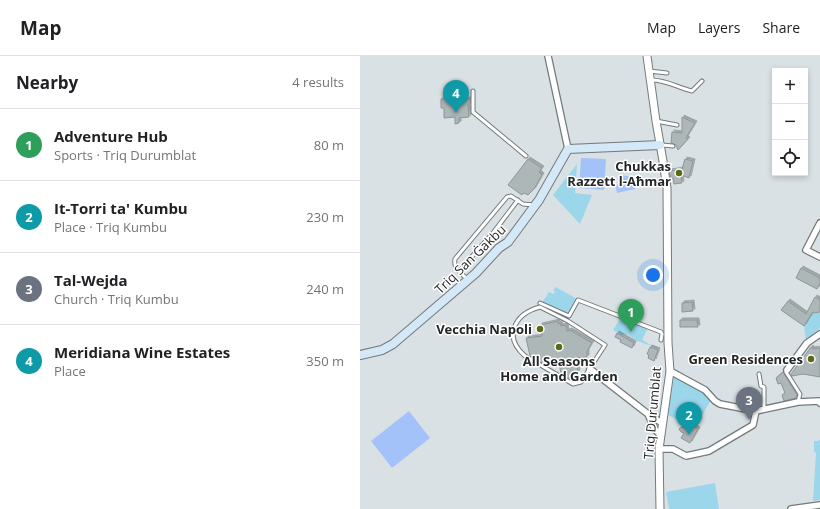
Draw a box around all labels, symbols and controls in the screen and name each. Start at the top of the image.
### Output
text: Map [20,15,61,41]
text: Map [647,18,676,37]
text: Layers [698,18,740,37]
text: Share [762,18,800,37]
map controls [772,68,808,176]
button: + [772,68,808,104]
text: Nearby [16,71,78,94]
text: 4 results [292,73,344,91]
pin: 4 [443,80,469,113]
button: − [772,104,808,140]
text: Adventure Hub [54,126,168,146]
text: 1 [25,136,33,154]
text: 80 m [314,136,344,154]
button: locate [772,140,808,176]
text: Sports · Triq Durumblat [54,146,196,164]
place label: Chukkas Razzett l-Aħmar [567,157,671,190]
marker: Chukkas Razzett l-Aħmar [674,168,684,178]
text: It-Torri ta' Kumbu [54,198,188,218]
text: 2 [25,208,33,226]
text: 230 m [306,208,344,226]
text: Place · Triq Kumbu [54,218,167,236]
street label: Triq San Ġakbu [431,220,509,298]
your location [643,265,663,285]
text: Tal-Wejda [54,270,128,290]
text: 3 [25,280,33,298]
text: 240 m [306,280,344,298]
text: Church · Triq Kumbu [54,290,179,308]
pin: 1 [618,299,644,332]
place label: Vecchia Napoli [436,320,532,338]
marker: Vecchia Napoli [535,324,545,334]
text: Meridiana Wine Estates [54,342,230,362]
marker: All Seasons Home and Garden [554,342,564,352]
place label: Green Residences [688,350,803,368]
text: 4 [25,352,33,370]
text: 350 m [306,352,344,370]
place label: All Seasons Home and Garden [500,352,618,385]
marker: Green Residences [806,354,816,364]
text: Place [54,362,86,380]
street label: Triq Durumblat [639,366,665,460]
pin: 3 [736,387,762,420]
pin: 2 [676,402,702,435]

